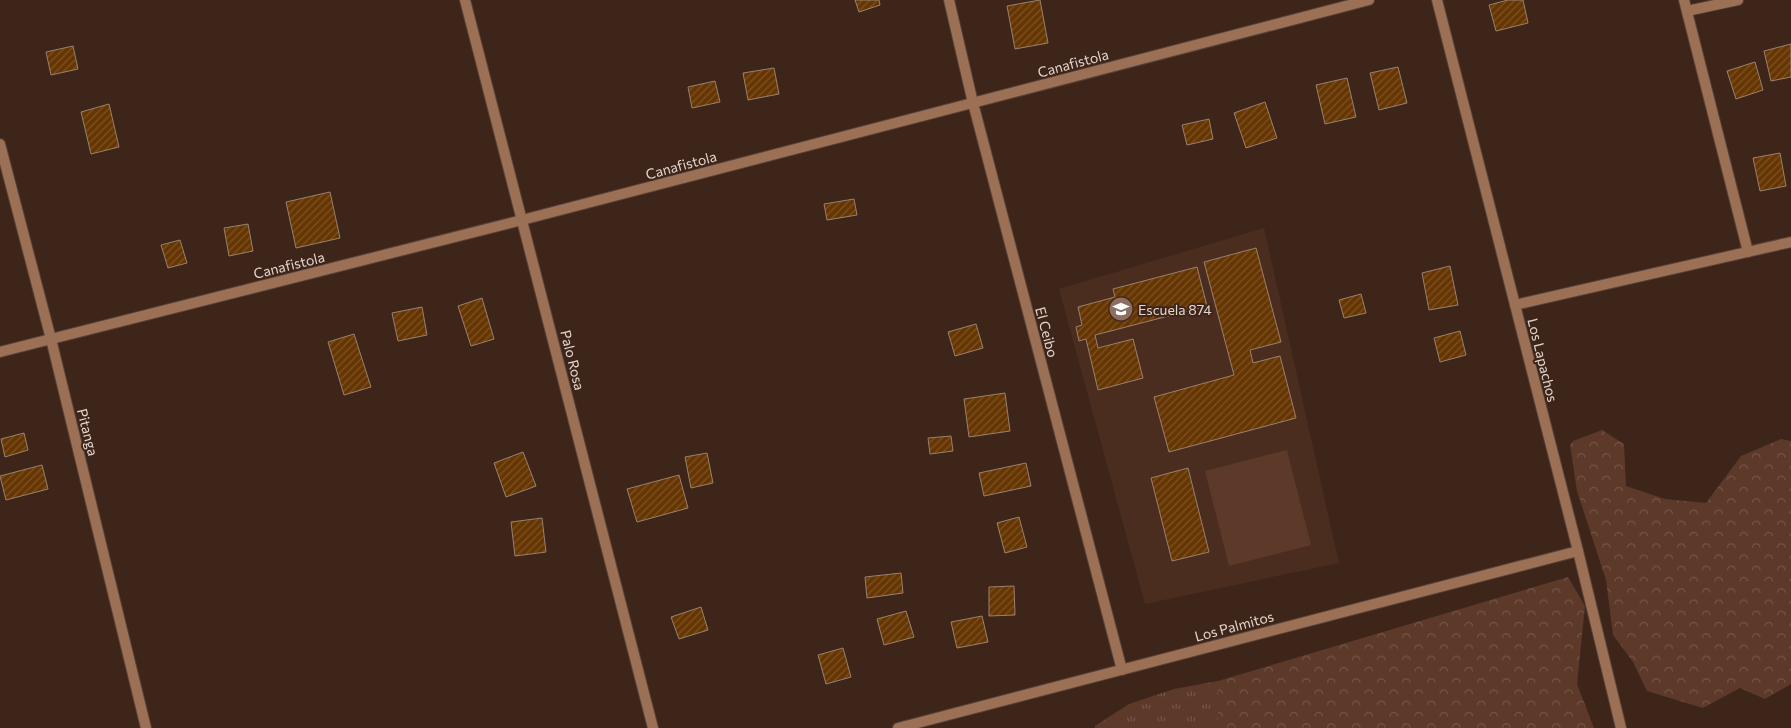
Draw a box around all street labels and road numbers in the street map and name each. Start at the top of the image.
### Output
street label: Canafistola [1036,45,1110,81]
street label: Canafistola [644,147,718,183]
street label: Canafistola [252,248,326,282]
street label: El Ceibo [1032,305,1062,359]
street label: Los Lapachos [1524,316,1562,404]
street label: Palo Rosa [557,328,589,392]
street label: Pitanga [74,407,102,457]
street label: Los Palmitos [1193,607,1275,645]

